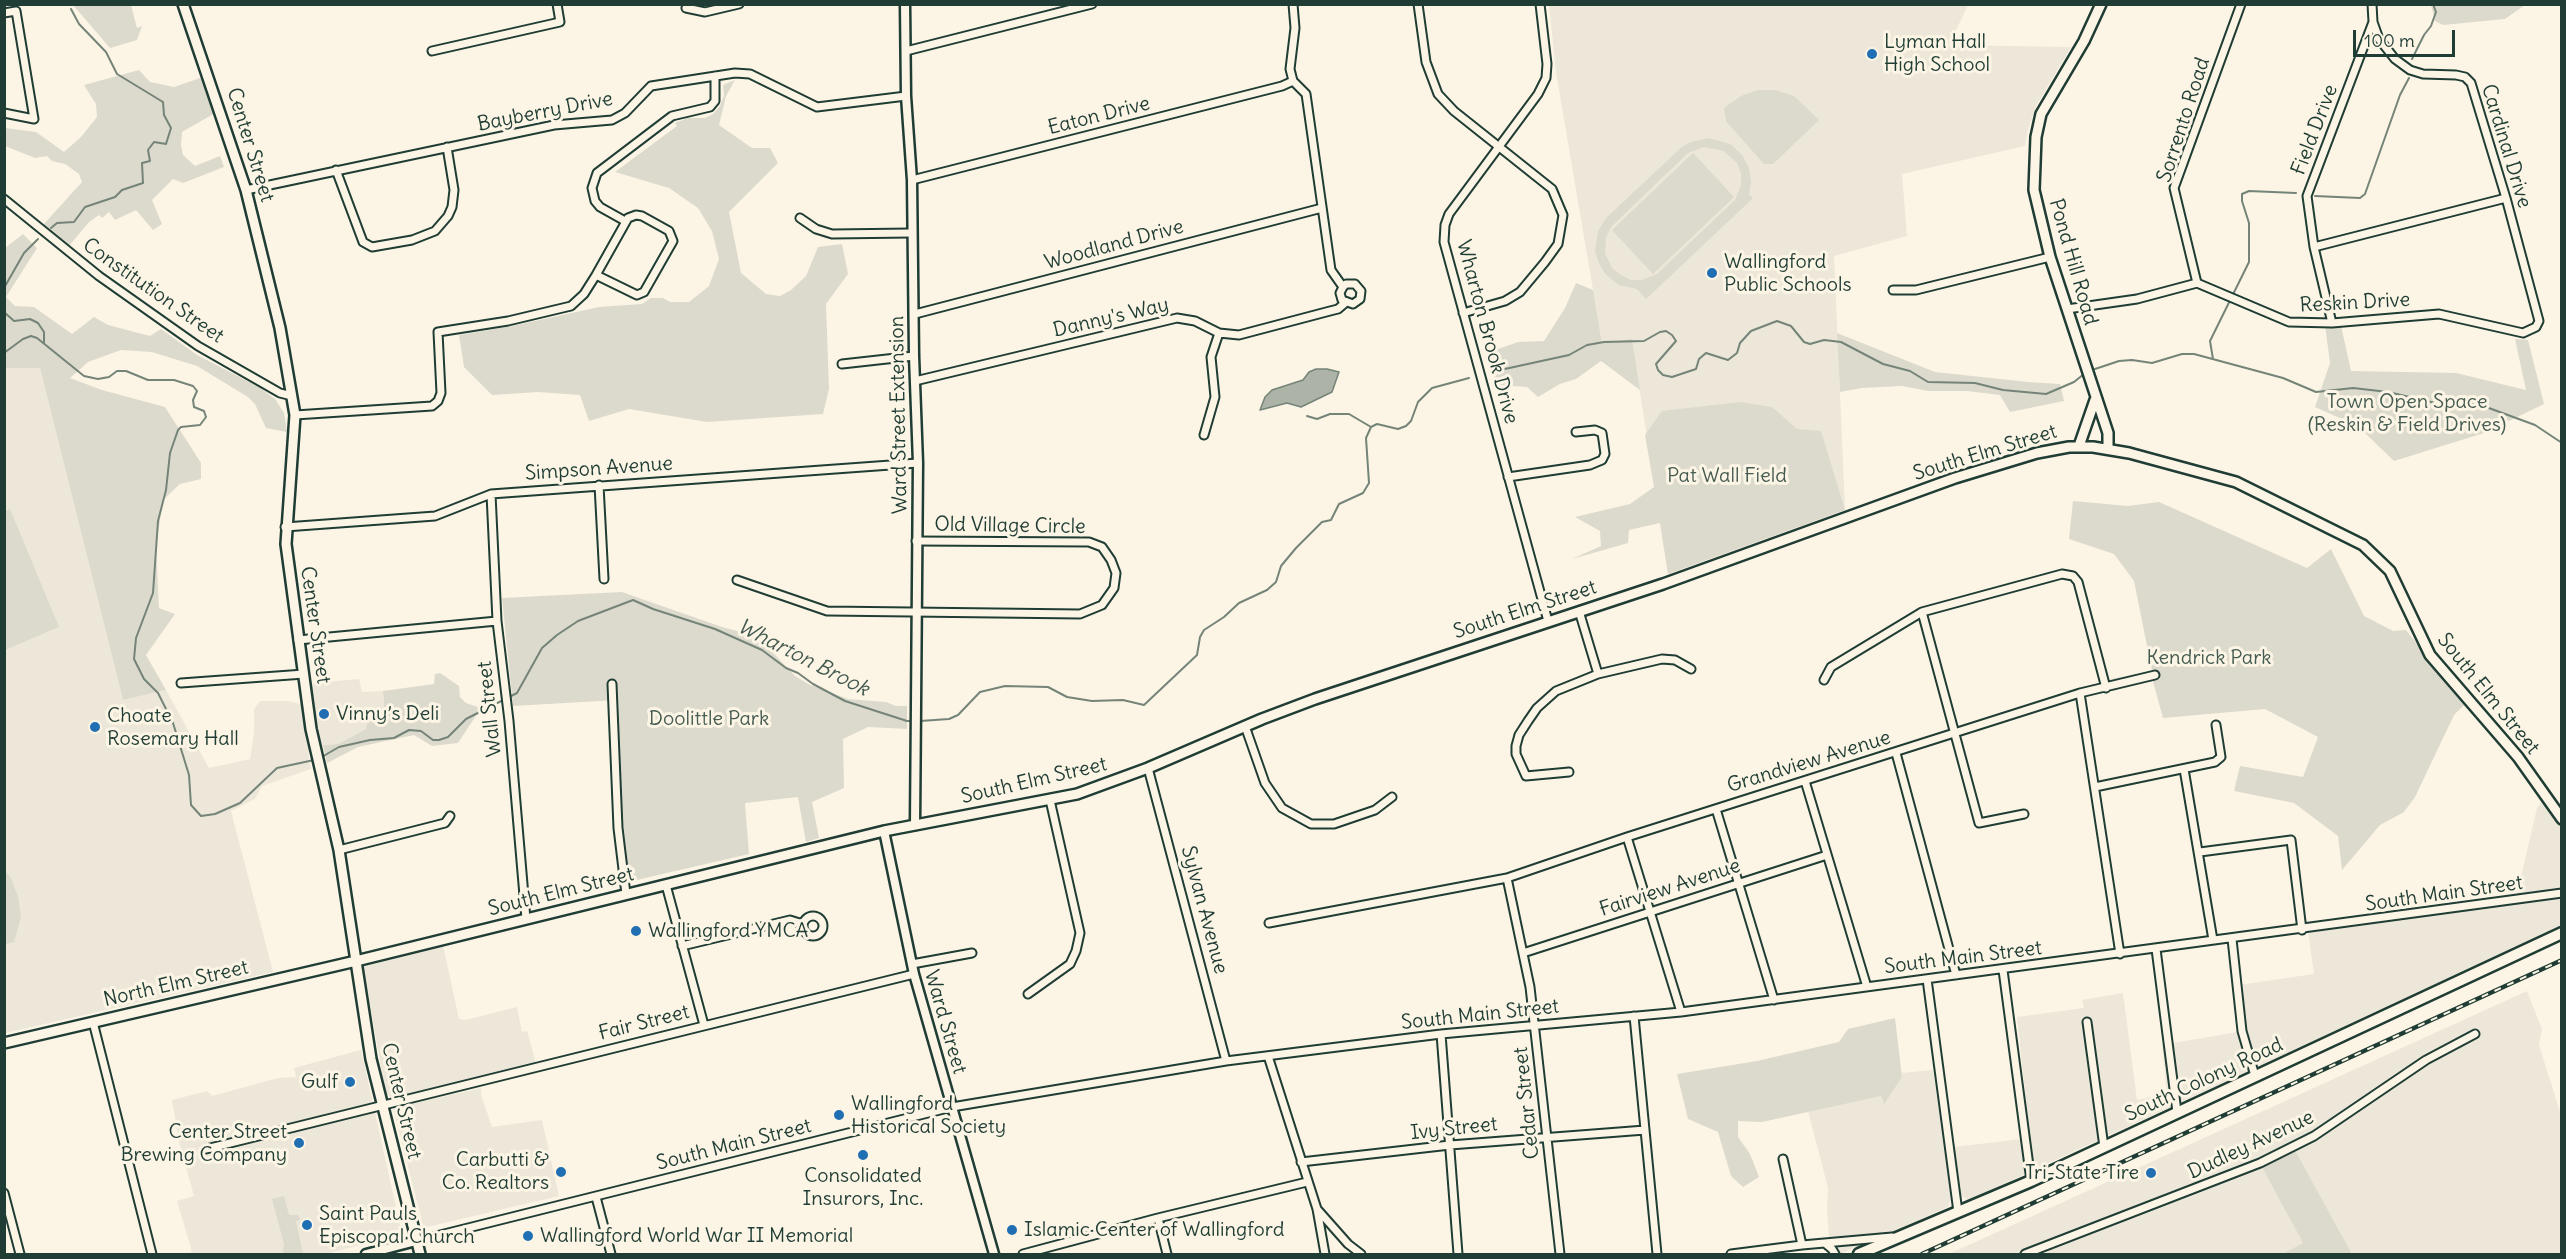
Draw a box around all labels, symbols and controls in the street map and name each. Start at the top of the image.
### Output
scale bar [2356,18,2458,56]
text: 100 m [2364,29,2415,52]
place label: Lyman Hall High School [1884,30,1990,77]
marker: Lyman Hall High School [1865,47,1879,61]
street label: Sorrento Road [2153,55,2215,185]
street label: Field Drive [2287,81,2343,179]
street label: Cardinal Drive [2476,81,2536,211]
street label: Center Street [221,85,279,205]
street label: Bayberry Drive [475,87,615,137]
street label: Eaton Drive [1045,92,1153,140]
street label: Pond Hill Road [2043,196,2103,328]
street label: Woodland Drive [1042,215,1186,275]
street label: Constitution Street [78,233,228,349]
street label: Wharton Brook Drive [1451,237,1523,427]
place label: Wallingford Public Schools [1724,250,1852,297]
marker: Wallingford Public Schools [1705,266,1719,280]
street label: Reskin Drive [2299,288,2411,318]
street label: Danny's Way [1051,293,1171,343]
street label: Ward Street Extension [885,316,913,514]
park label: Town Open Space (Reskin & Field Drives) [2308,390,2506,437]
street label: South Elm Street [1910,420,2060,486]
street label: Simpson Avenue [524,452,674,486]
park label: Pat Wall Field [1667,464,1787,488]
street label: Old Village Circle [934,513,1086,539]
street label: Center Street [295,565,335,685]
street label: South Elm Street [1450,576,1600,644]
water label: Wharton Brook [733,614,873,702]
street label: South Elm Street [2432,629,2544,759]
park label: Kendrick Park [2146,646,2272,670]
street label: Wall Street [473,660,507,758]
place label: Vinny’s Deli [336,702,439,726]
place label: Choate Rosemary Hall [107,704,239,751]
marker: Vinny’s Deli [317,707,331,721]
park label: Doolittle Park [649,707,769,731]
marker: Choate Rosemary Hall [88,720,102,734]
street label: Grandview Avenue [1724,726,1894,798]
street label: South Elm Street [959,753,1109,809]
street label: Sylvan Avenue [1175,843,1233,977]
street label: Fairview Avenue [1596,854,1744,922]
street label: South Elm Street [486,862,636,922]
street label: South Main Street [2364,871,2524,917]
place label: Wallingford YMCA [648,919,808,943]
marker: Wallingford YMCA [629,924,643,938]
street label: South Main Street [1883,936,2043,980]
street label: North Elm Street [101,956,251,1012]
street label: Ward Street [919,967,971,1077]
street label: South Main Street [1400,995,1560,1035]
street label: Fair Street [596,1000,692,1046]
street label: South Colony Road [2121,1033,2287,1127]
street label: Center Street [376,1041,426,1161]
street label: Cedar Street [1509,1046,1545,1160]
place label: Gulf [301,1070,338,1094]
marker: Gulf [343,1075,357,1089]
place label: Wallingford Historical Society [851,1092,1006,1139]
street label: Dudley Avenue [2184,1105,2318,1185]
marker: Wallingford Historical Society [832,1108,846,1122]
street label: Ivy Street [1409,1113,1499,1145]
street label: South Main Street [654,1114,814,1176]
place label: Center Street Brewing Company [120,1120,287,1167]
marker: Center Street Brewing Company [292,1136,306,1150]
place label: Carbutti & Co. Realtors [442,1148,549,1195]
marker: Consolidated Insurors, Inc. [856,1148,870,1162]
place label: Tri-State Tire [2025,1161,2139,1185]
place label: Consolidated Insurors, Inc. [803,1164,923,1211]
marker: Carbutti & Co. Realtors [554,1165,568,1179]
marker: Tri-State Tire [2144,1166,2158,1180]
place label: Saint Pauls Episcopal Church [319,1202,475,1249]
marker: Saint Pauls Episcopal Church [300,1218,314,1232]
place label: Islamic Center of Wallingford [1024,1218,1284,1242]
marker: Islamic Center of Wallingford [1005,1223,1019,1237]
place label: Wallingford World War II Memorial [540,1224,853,1248]
marker: Wallingford World War II Memorial [521,1229,535,1243]

